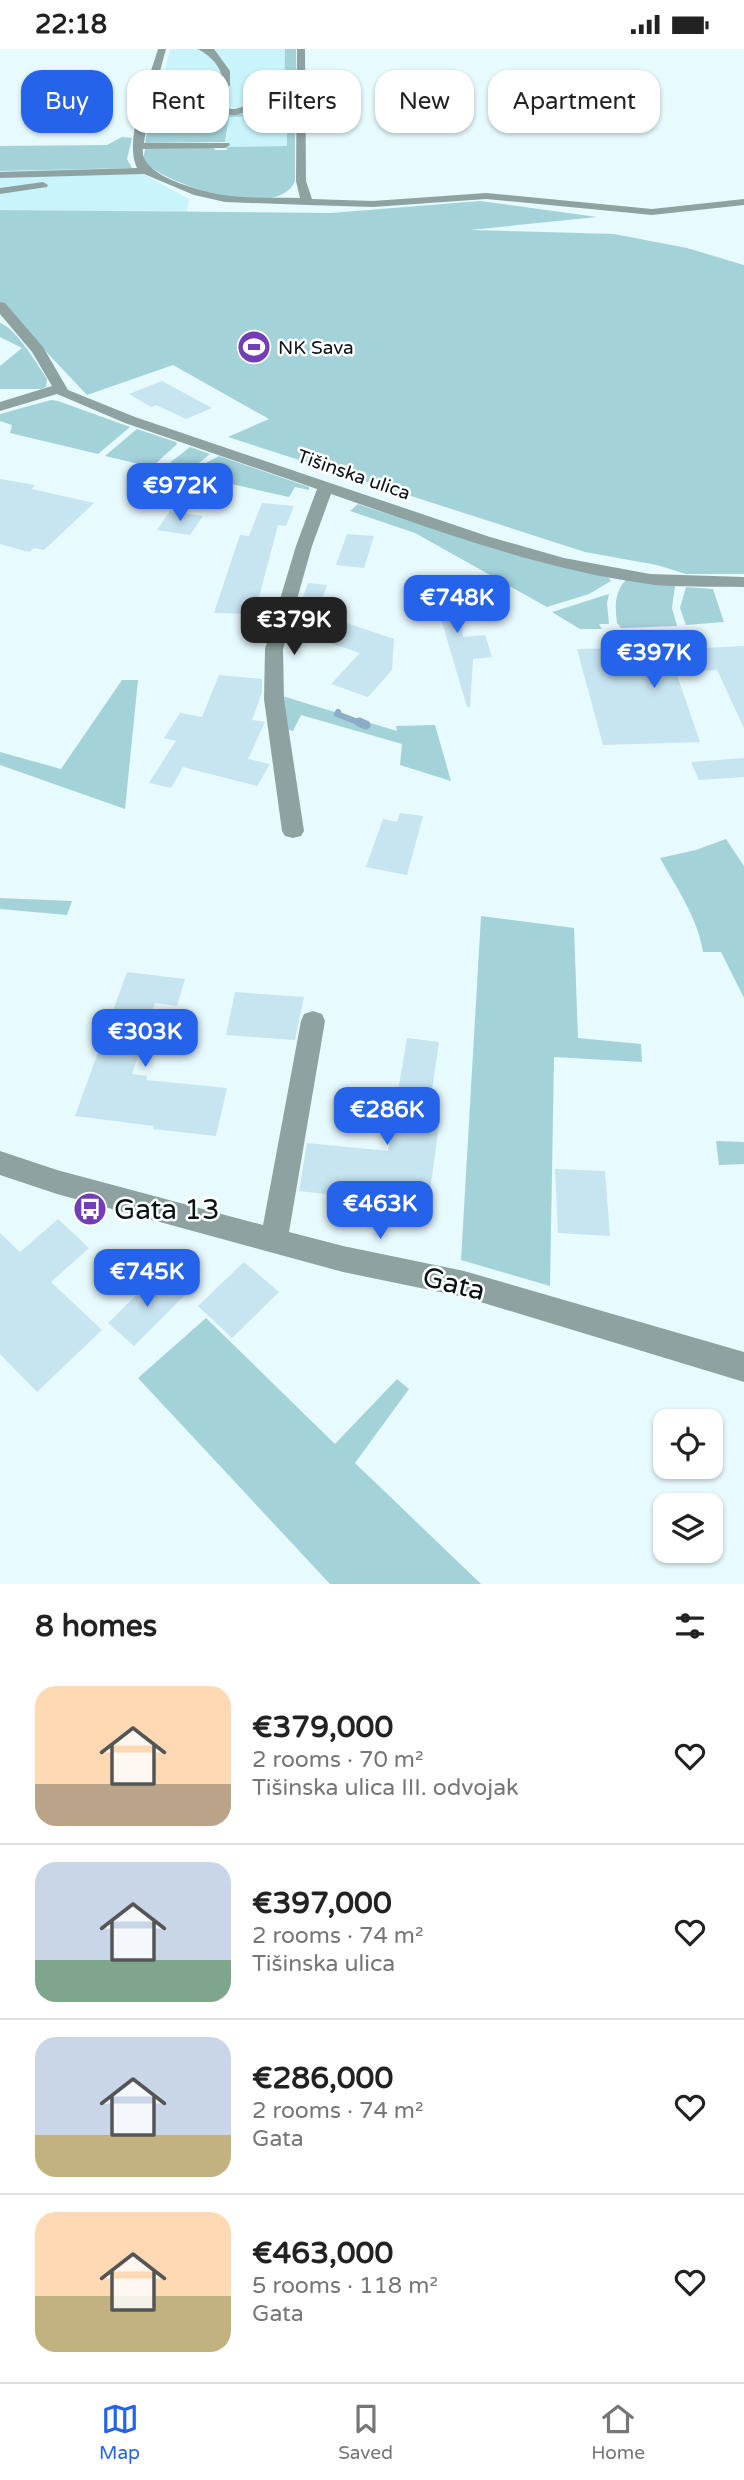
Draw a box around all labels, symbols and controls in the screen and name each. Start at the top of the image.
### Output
text: 22:18 [35,9,107,40]
chip: Buy [21,70,113,133]
chip: Rent [127,70,229,133]
chip: Filters [243,70,361,133]
chip: New [375,70,474,133]
chip: Apartment [488,70,660,133]
sports icon: NK Sava [235,328,273,366]
place label: NK Sava [278,337,354,359]
street label: Tišinska ulica [294,445,413,505]
pin: €972K [131,463,229,523]
text: €972K [143,472,217,500]
pin: €748K [408,575,506,635]
text: €748K [420,584,494,612]
pin: €379K [245,597,343,657]
text: €379K [257,606,331,634]
pin: €397K [605,631,703,690]
text: €397K [617,639,691,667]
pin: €303K [96,1009,194,1069]
text: €303K [108,1018,182,1046]
pin: €286K [338,1087,436,1147]
text: €286K [350,1096,424,1124]
pin: €463K [331,1181,429,1241]
bus stop icon: Gata 13 [71,1190,109,1228]
text: €463K [343,1190,417,1218]
place label: Gata 13 [114,1193,219,1227]
pin: €745K [98,1249,196,1309]
text: €745K [110,1258,184,1286]
street label: Gata [419,1260,488,1308]
map controls [653,1409,723,1563]
button: locate [653,1409,723,1479]
button: layers [653,1493,723,1563]
icon: filters [671,1607,709,1645]
text: 8 homes [35,1608,157,1645]
text: €379,000 [252,1709,393,1746]
icon: home [91,1714,175,1798]
icon: heart [671,1737,709,1775]
text: 2 rooms · 70 m² [252,1746,423,1774]
text: Tišinska ulica III. odvojak [252,1774,519,1802]
text: €397,000 [252,1885,392,1922]
icon: home [91,1890,175,1974]
icon: heart [671,1913,709,1951]
text: 2 rooms · 74 m² [252,1922,423,1950]
text: Tišinska ulica [252,1950,395,1978]
text: €286,000 [252,2060,393,2097]
icon: home [91,2065,175,2149]
icon: heart [671,2088,709,2126]
text: 2 rooms · 74 m² [252,2097,423,2125]
text: Gata [252,2125,304,2153]
text: €463,000 [252,2235,393,2272]
icon: home [91,2240,175,2324]
icon: heart [671,2263,709,2301]
text: 5 rooms · 118 m² [252,2272,438,2300]
text: Gata [252,2300,304,2328]
tab: Map [99,2400,140,2464]
tab: Saved [338,2400,393,2464]
tab: Home [591,2400,645,2464]

